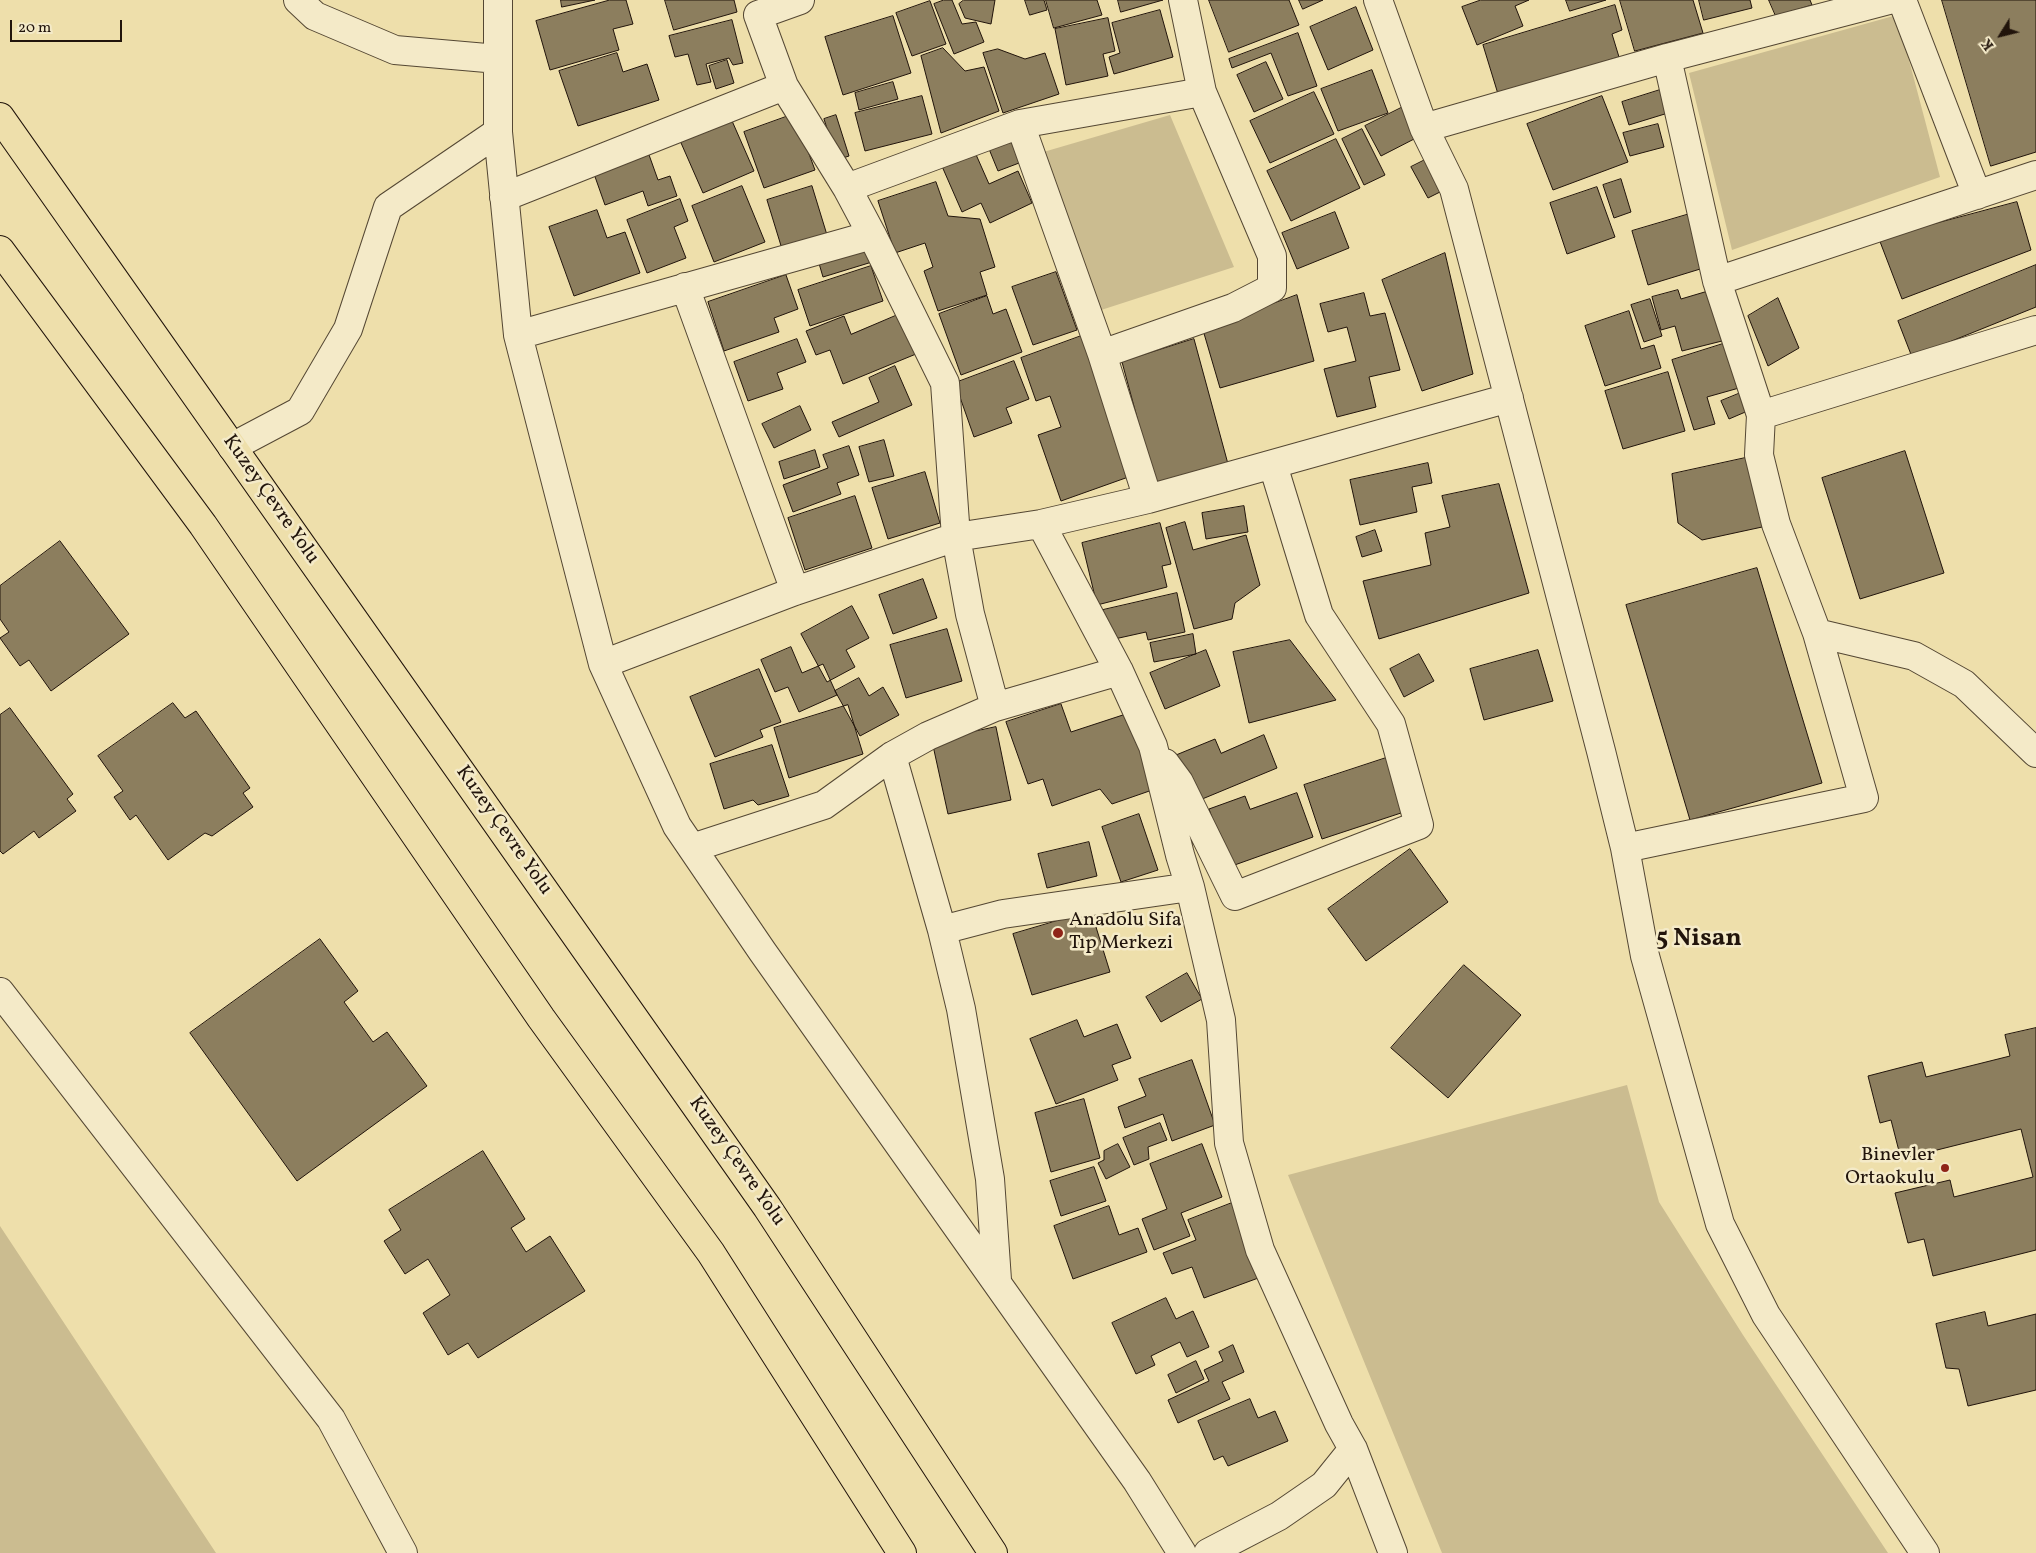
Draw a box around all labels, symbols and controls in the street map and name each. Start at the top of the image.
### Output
scale bar [12,10,125,42]
north arrow [1976,10,2026,60]
text: 20 m [18,18,51,39]
text: K [1978,34,1999,54]
street label: Kuzey Çevre Yolu [217,431,323,569]
street label: Kuzey Çevre Yolu [450,762,556,900]
place label: Anadolu Sifa Tıp Merkezi [1069,909,1182,956]
district label: 5 Nisan [1656,925,1742,955]
marker: Anadolu Sifa Tıp Merkezi [1051,926,1065,940]
street label: Kuzey Çevre Yolu [683,1093,789,1231]
place label: Binevler Ortaokulu [1845,1144,1935,1191]
marker: Binevler Ortaokulu [1939,1162,1951,1174]

